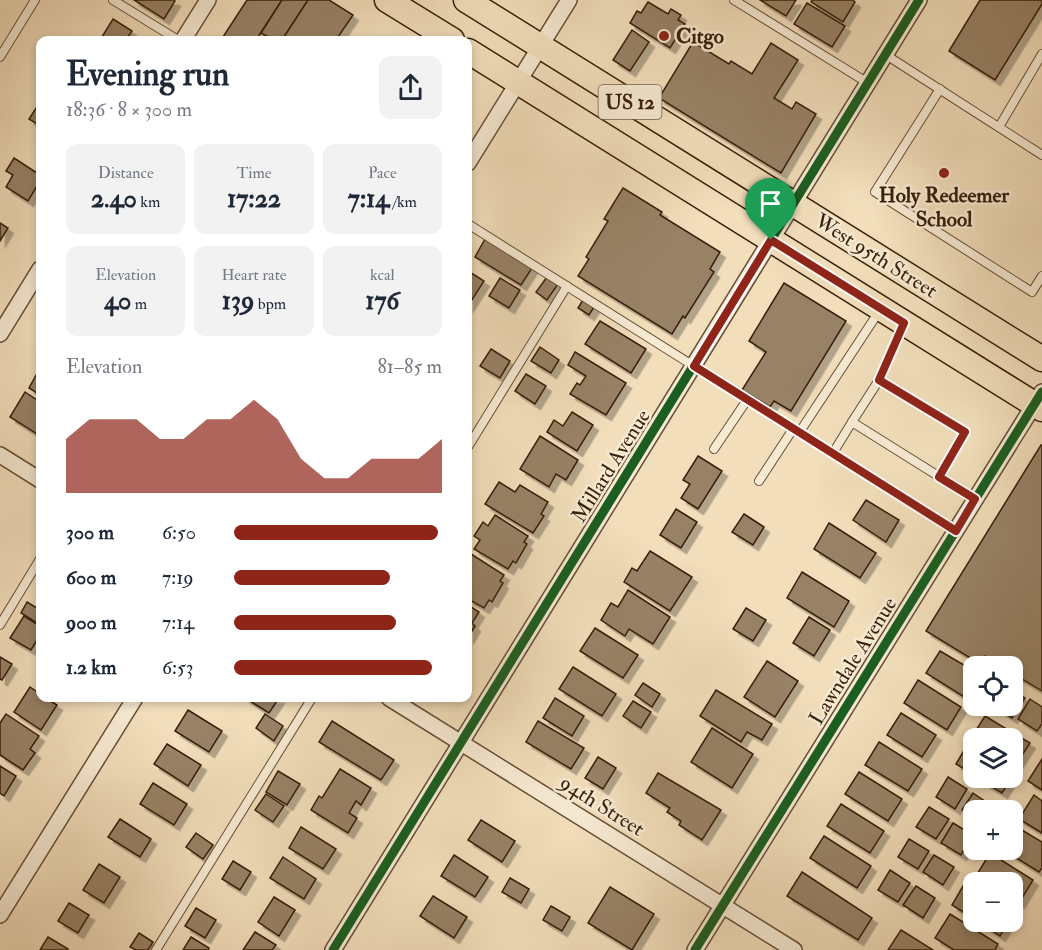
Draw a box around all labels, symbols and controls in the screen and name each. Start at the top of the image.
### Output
place label: Citgo [676,23,724,50]
marker: Citgo [657,29,671,43]
text: Evening run [66,54,229,95]
button: share [379,56,442,119]
road number: US 12 [598,85,662,119]
text: 18:36 · 8 × 300 m [66,97,192,122]
text: Distance [98,163,154,183]
text: Time [237,163,271,183]
text: Pace [368,163,397,183]
marker: Holy Redeemer School [937,166,951,180]
pin [745,178,796,240]
place label: Holy Redeemer School [879,182,1010,233]
text: 2.40 [91,183,137,215]
text: 17:22 [227,183,281,215]
text: 7:14 [348,183,389,215]
icon: arrive [754,187,787,220]
text: km [137,192,160,212]
text: /km [389,192,417,212]
street label: West 95th Street [809,207,942,305]
text: Elevation [95,265,156,285]
text: Heart rate [221,265,287,285]
text: kcal [370,265,395,285]
text: 40 [104,285,131,317]
text: 139 [222,285,254,317]
text: 176 [365,285,399,317]
text: m [131,294,147,314]
text: bpm [254,294,286,314]
text: Elevation [66,354,142,379]
text: 81–85 m [377,354,442,379]
street label: Millard Avenue [565,404,657,528]
text: 300 m [66,520,114,545]
text: 6:50 [162,520,196,545]
text: 600 m [66,565,116,590]
text: 7:19 [162,565,193,590]
street label: Lawndale Avenue [803,592,903,730]
text: 900 m [66,610,116,635]
text: 7:14 [162,610,194,635]
text: 1.2 km [66,655,116,680]
text: 6:53 [162,655,194,680]
map controls [963,656,1023,932]
button: locate [963,656,1023,716]
button: layers [963,728,1023,788]
street label: 94th Street [553,768,650,843]
button: + [963,800,1023,860]
button: − [963,872,1023,932]

